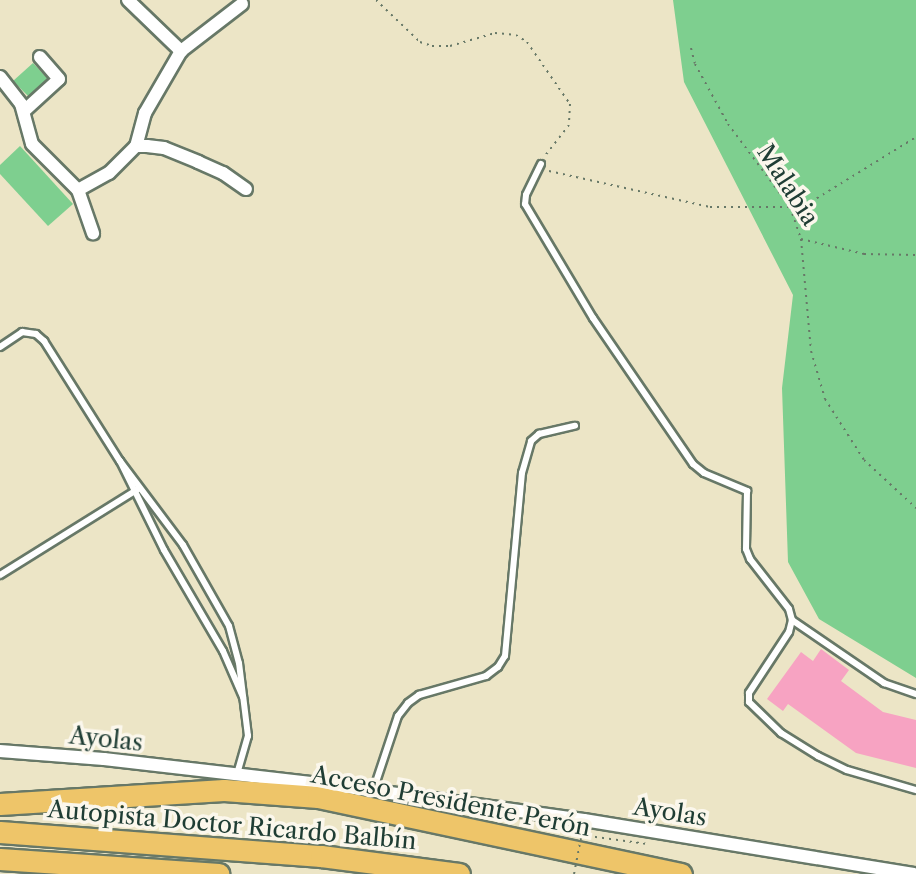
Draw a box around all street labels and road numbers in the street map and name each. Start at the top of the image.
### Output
street label: Malabia [751,139,825,231]
street label: Ayolas [68,721,144,757]
street label: Acceso Presidente Perón [309,760,593,842]
street label: Ayolas [631,792,709,832]
street label: Autopista Doctor Ricardo Balbín [46,794,418,856]

